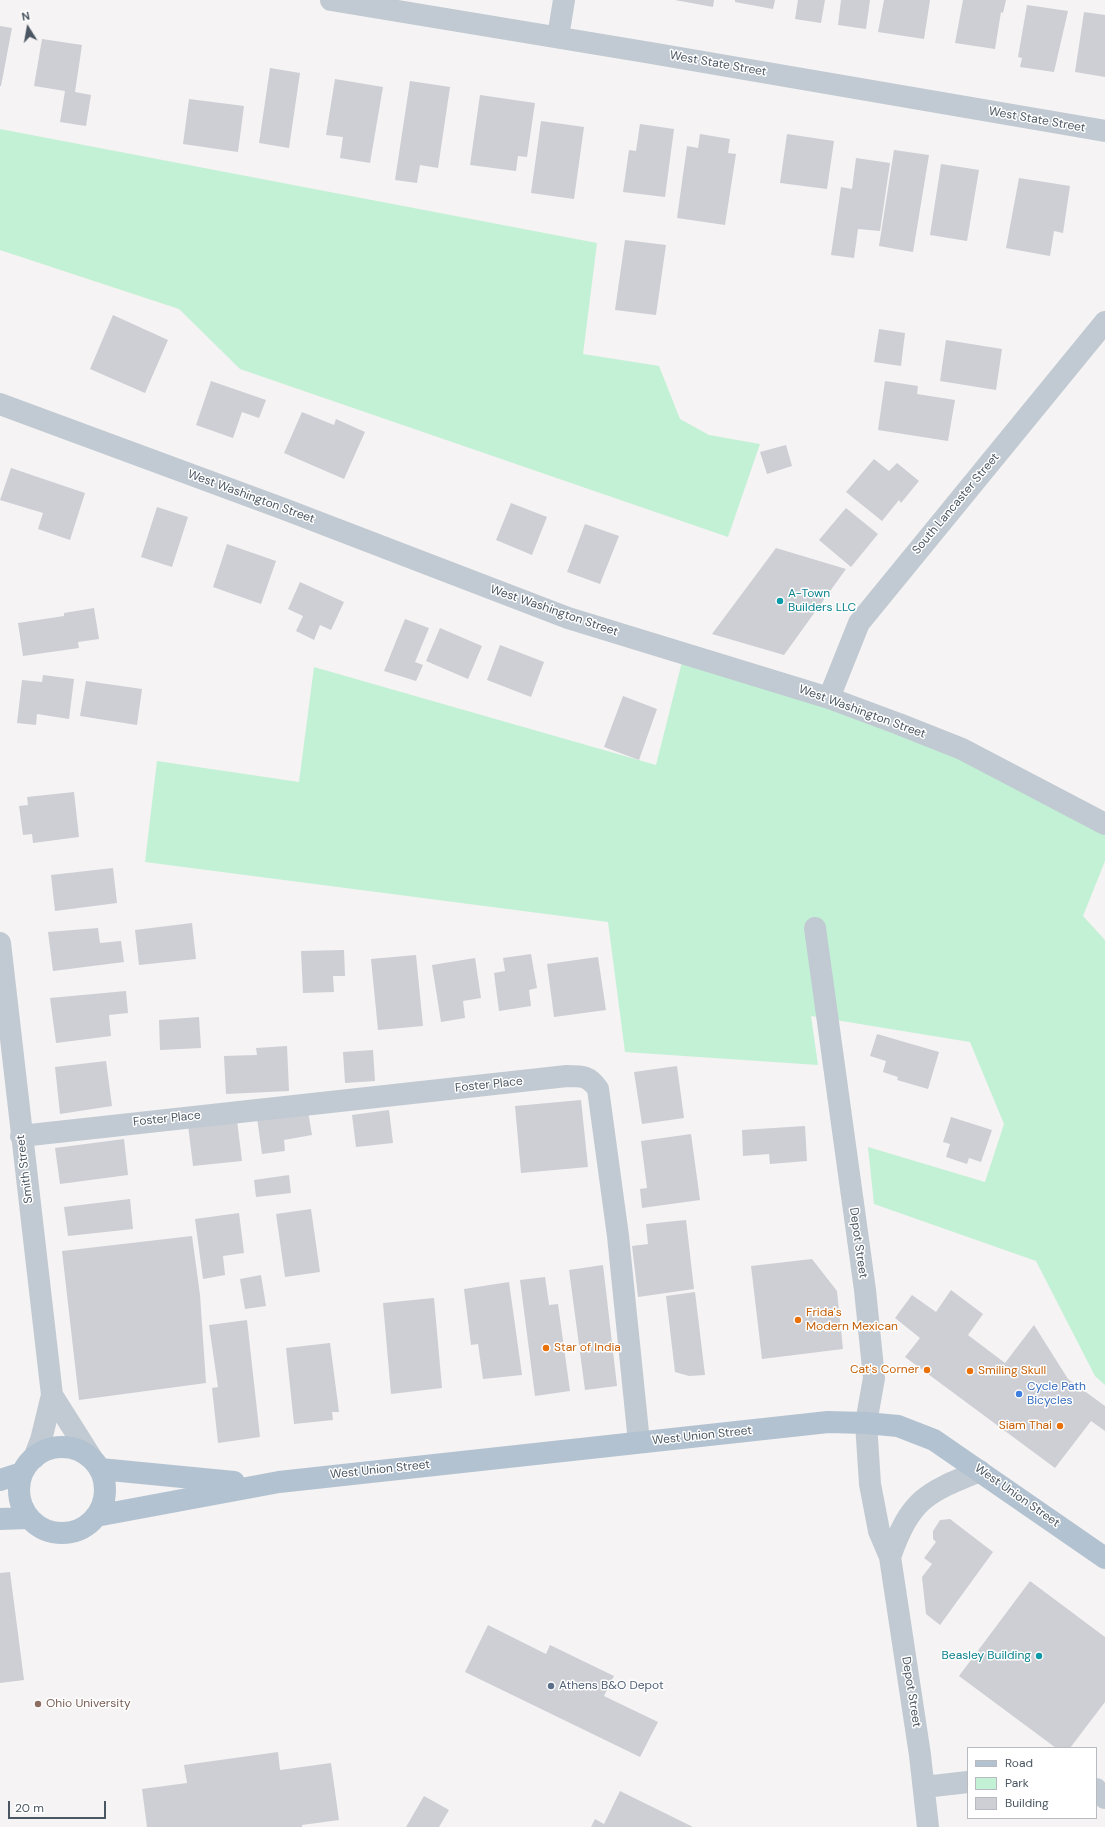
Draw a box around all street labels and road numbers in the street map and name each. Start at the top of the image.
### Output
street label: West State Street [668,48,768,80]
street label: West State Street [987,104,1087,136]
street label: South Lancaster Street [909,450,1003,558]
street label: West Washington Street [186,467,316,527]
street label: West Washington Street [488,582,620,640]
street label: West Washington Street [797,682,927,742]
street label: Foster Place [454,1074,524,1096]
street label: Foster Place [132,1108,202,1130]
street label: Smith Street [14,1134,36,1204]
street label: Depot Street [846,1207,870,1279]
street label: West Union Street [651,1424,753,1448]
street label: West Union Street [329,1458,431,1482]
street label: West Union Street [972,1461,1062,1531]
street label: Depot Street [898,1656,924,1728]

